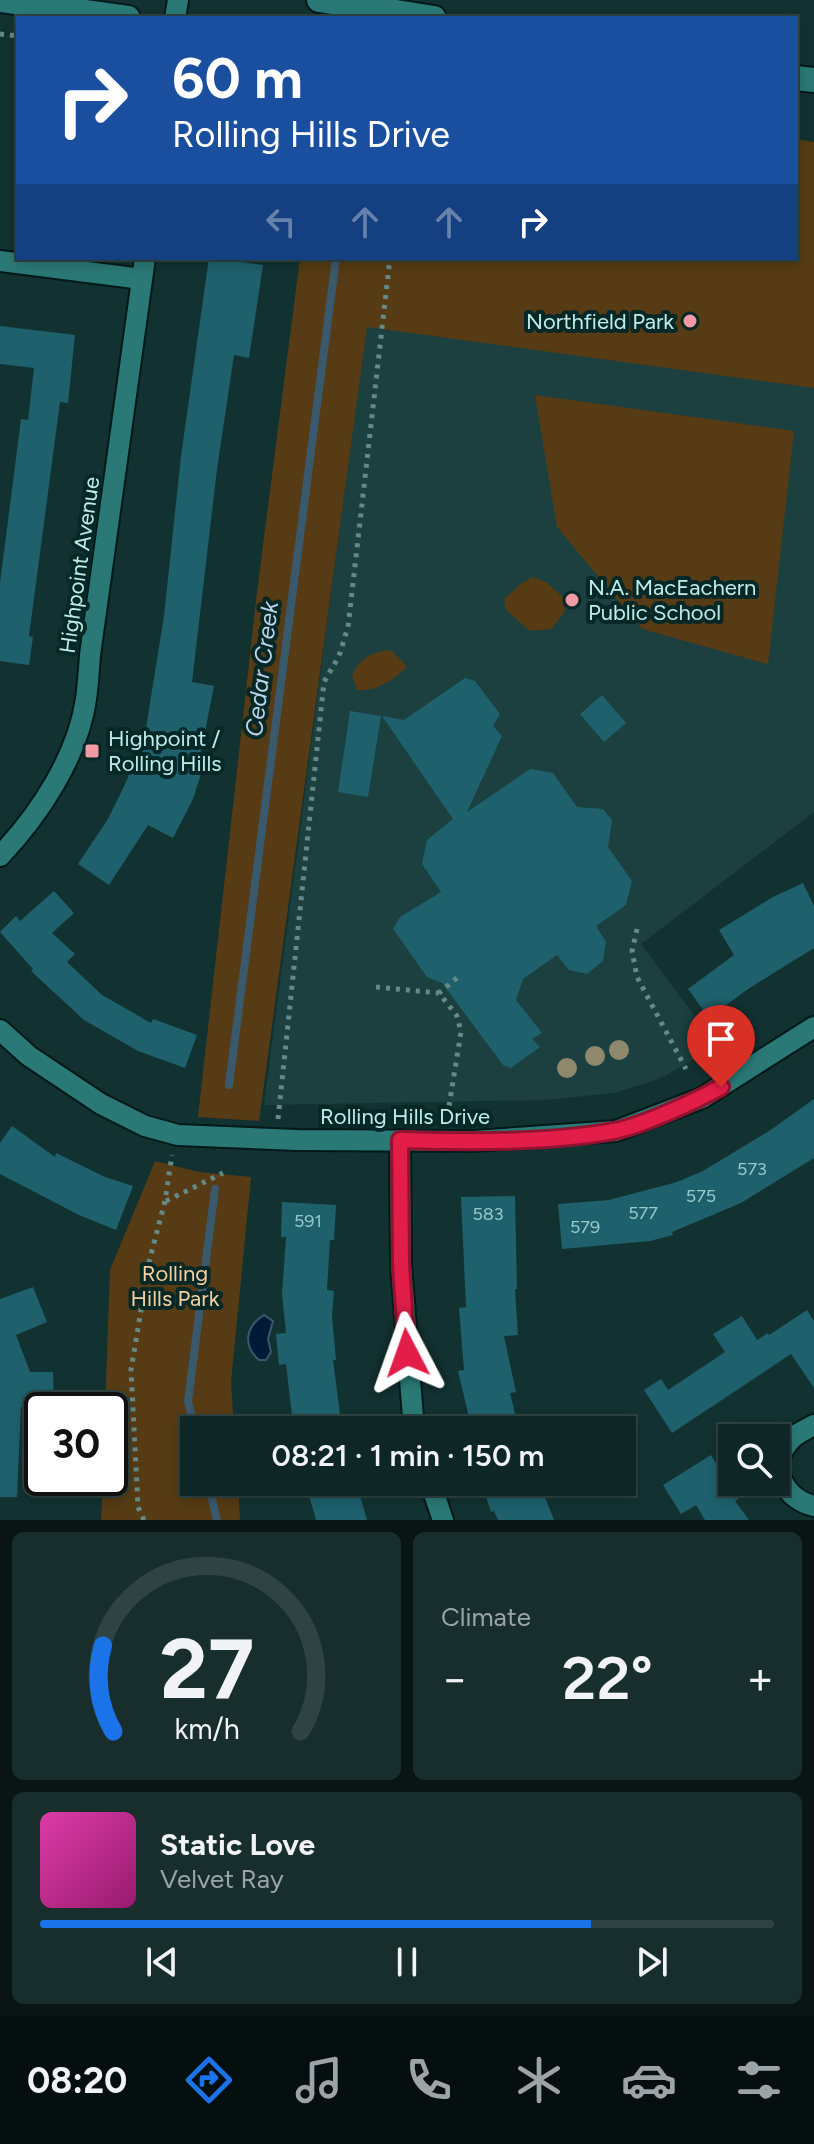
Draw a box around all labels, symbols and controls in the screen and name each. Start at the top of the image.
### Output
text: 60 m [172,45,303,112]
icon: right [40,48,144,152]
text: Rolling Hills Drive [172,113,450,156]
icon: left [259,200,303,244]
icon: ahead [343,200,387,244]
icon: ahead [427,200,471,244]
icon: right [511,200,555,244]
place label: Northfield Park [526,308,674,335]
marker: Northfield Park [681,312,699,330]
street label: Highpoint Avenue [54,475,105,655]
place label: N.A. MacEachern Public School [588,574,756,626]
marker: N.A. MacEachern Public School [563,591,581,609]
water label: Cedar Creek [239,598,284,738]
place label: Highpoint / Rolling Hills [108,725,222,777]
marker: Highpoint / Rolling Hills [83,742,101,760]
pin [687,1005,755,1087]
icon: arrive [699,1017,743,1061]
street label: Rolling Hills Drive [320,1103,490,1130]
house number: 573 [737,1158,767,1180]
house number: 575 [686,1185,716,1207]
house number: 577 [628,1202,658,1224]
house number: 583 [472,1203,504,1225]
house number: 591 [294,1210,322,1232]
house number: 579 [570,1216,600,1238]
park label: Rolling Hills Park [131,1260,220,1312]
position arrow [365,1311,449,1395]
speed limit sign: 30 [24,1392,128,1496]
map controls [718,1424,790,1496]
button: search [718,1424,790,1496]
text: 08:21 · 1 min · 150 m [272,1437,544,1474]
text: Climate [441,1601,531,1633]
text: 27 [159,1619,254,1719]
text: 22° [562,1642,653,1714]
text: − [441,1652,468,1705]
text: + [747,1652,774,1705]
text: km/h [174,1712,239,1746]
text: Static Love [160,1826,315,1863]
text: Velvet Ray [160,1863,284,1895]
icon: previous [140,1940,184,1984]
icon: pause [385,1940,429,1984]
icon: next [630,1940,674,1984]
icon: directions [181,2052,237,2108]
icon: music [291,2052,347,2108]
icon: phone [401,2052,457,2108]
icon: climate [511,2052,567,2108]
icon: car [621,2052,677,2108]
icon: filters [731,2052,787,2108]
text: 08:20 [27,2059,127,2102]

